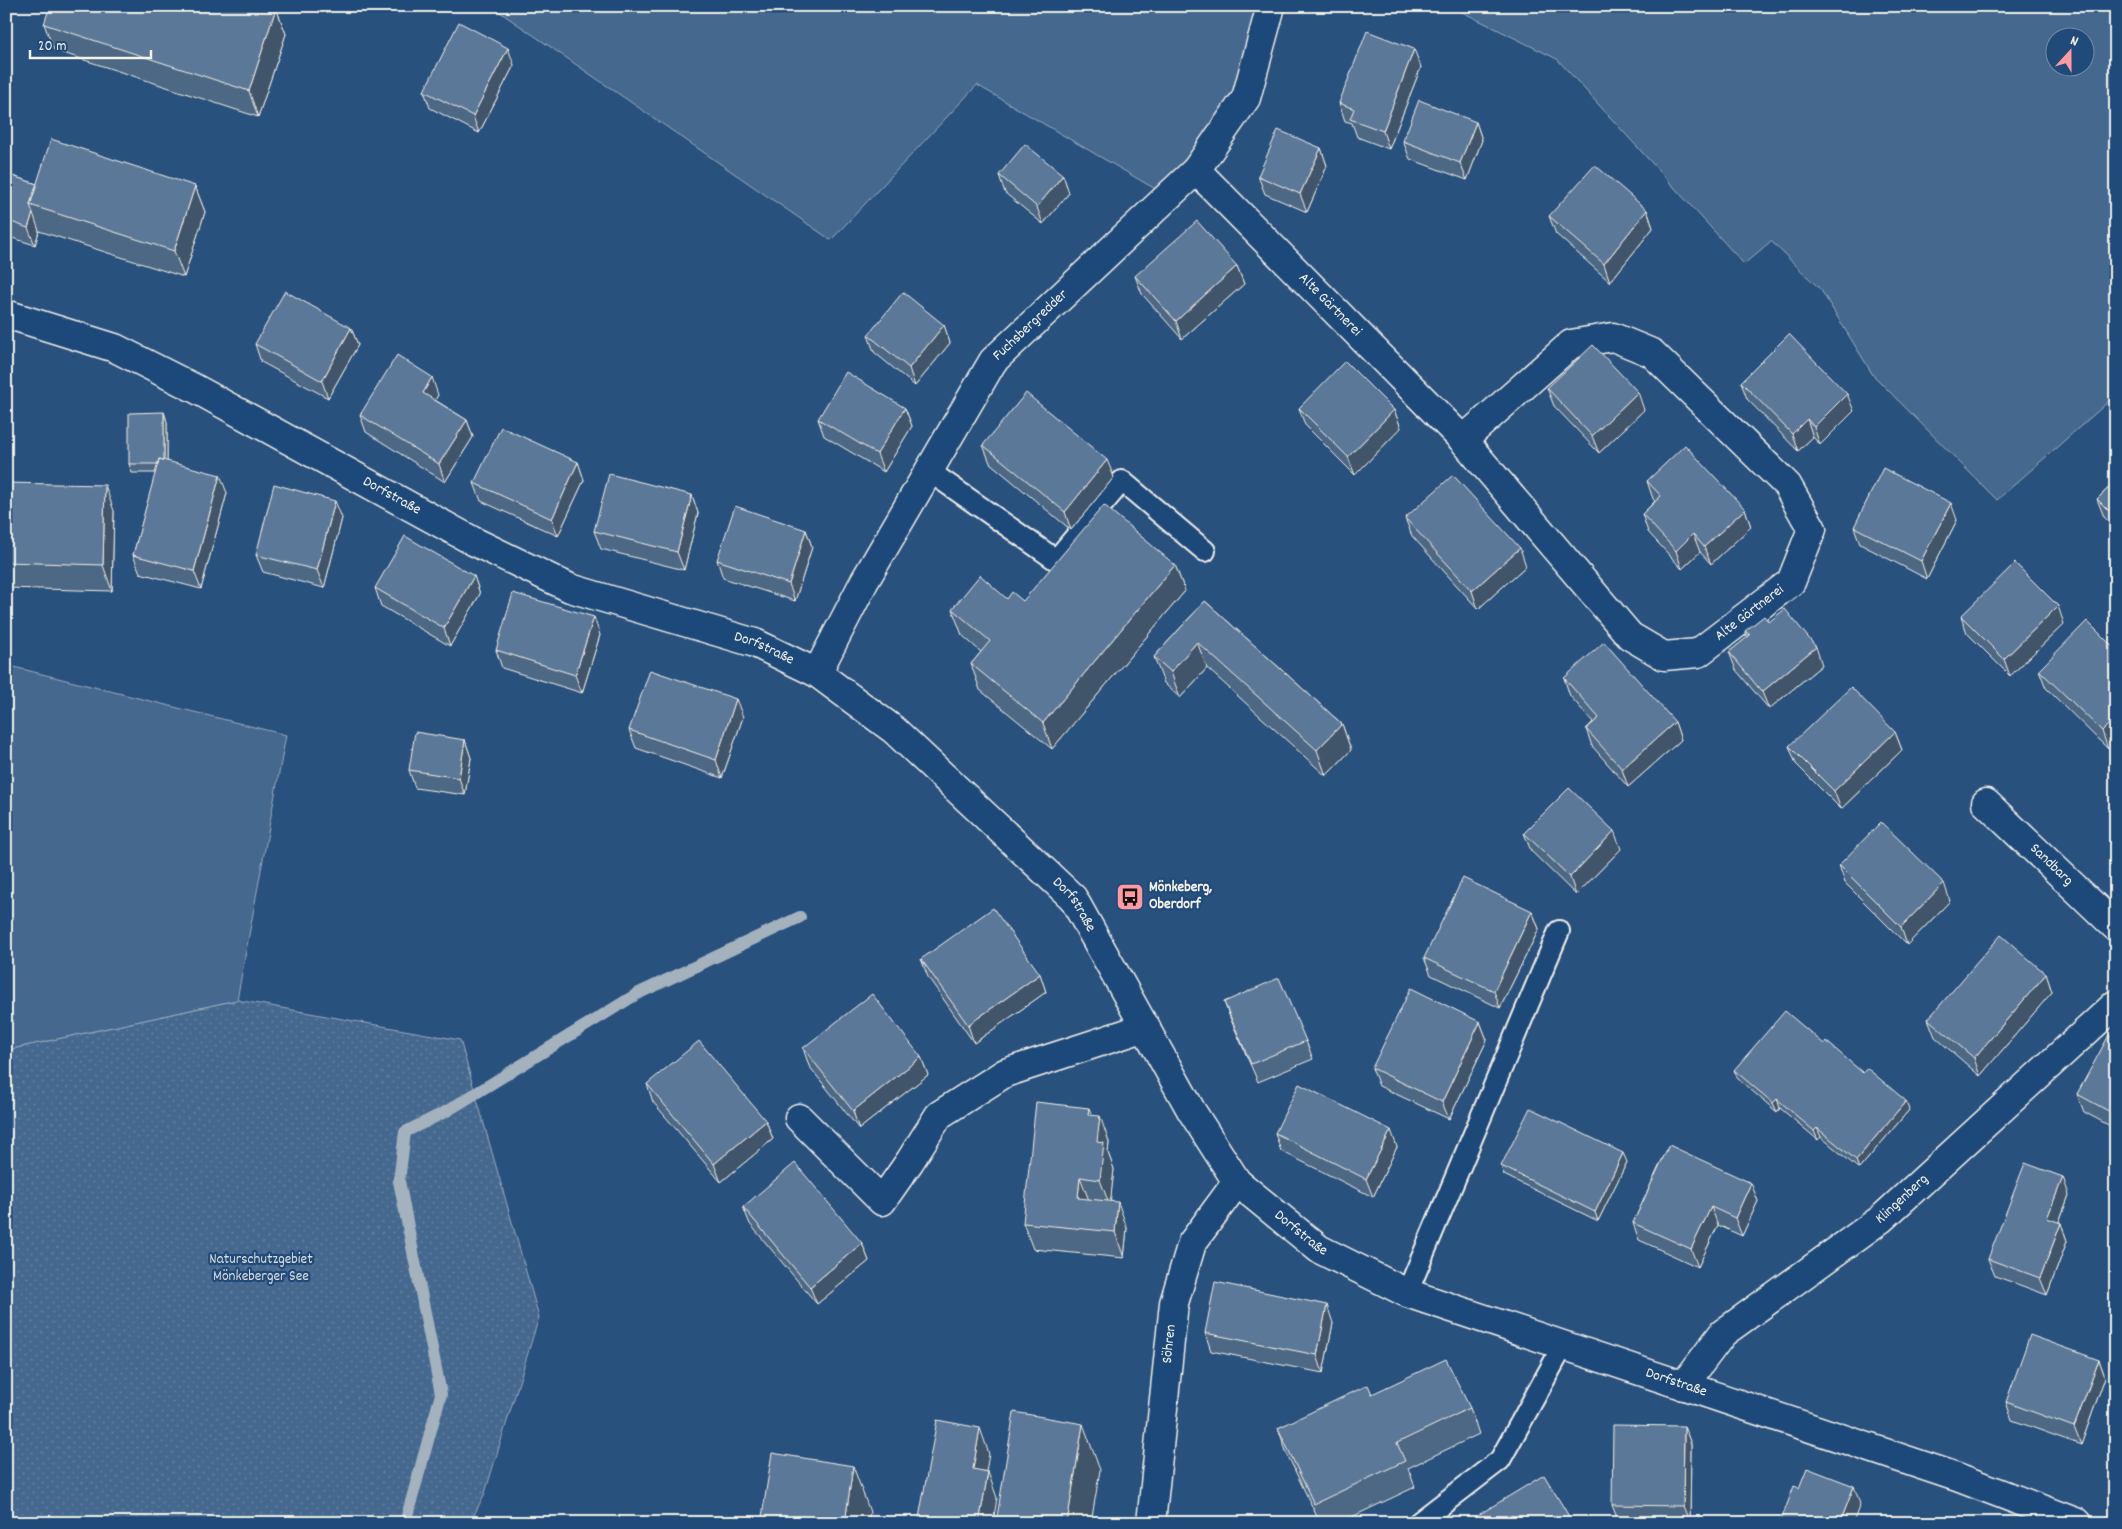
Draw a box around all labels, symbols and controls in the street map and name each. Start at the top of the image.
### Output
scale bar [30,28,151,60]
north arrow [2044,28,2094,78]
text: N [2067,31,2081,52]
text: 20 m [38,36,66,58]
street label: Alte Gärtnerei [1293,268,1366,342]
street label: Fuchsbergredder [988,284,1073,367]
street label: Dorfstraße [358,471,425,521]
street label: Alte Gärtnerei [1711,580,1789,647]
street label: Dorfstraße [731,626,798,671]
street label: Sandbarg [2024,839,2078,891]
street label: Dorfstraße [1047,872,1101,937]
place label: Mönkeberg, Oberdorf [1149,877,1212,916]
bus stop icon: Mönkeberg, Oberdorf [1115,882,1145,912]
street label: Klingenberg [1871,1169,1934,1230]
street label: Dorfstraße [1269,1205,1331,1263]
park label: Naturschutzgebiet Mönkeberger See [209,1249,313,1288]
street label: Söhren [1157,1323,1183,1365]
street label: Dorfstraße [1642,1363,1710,1404]

